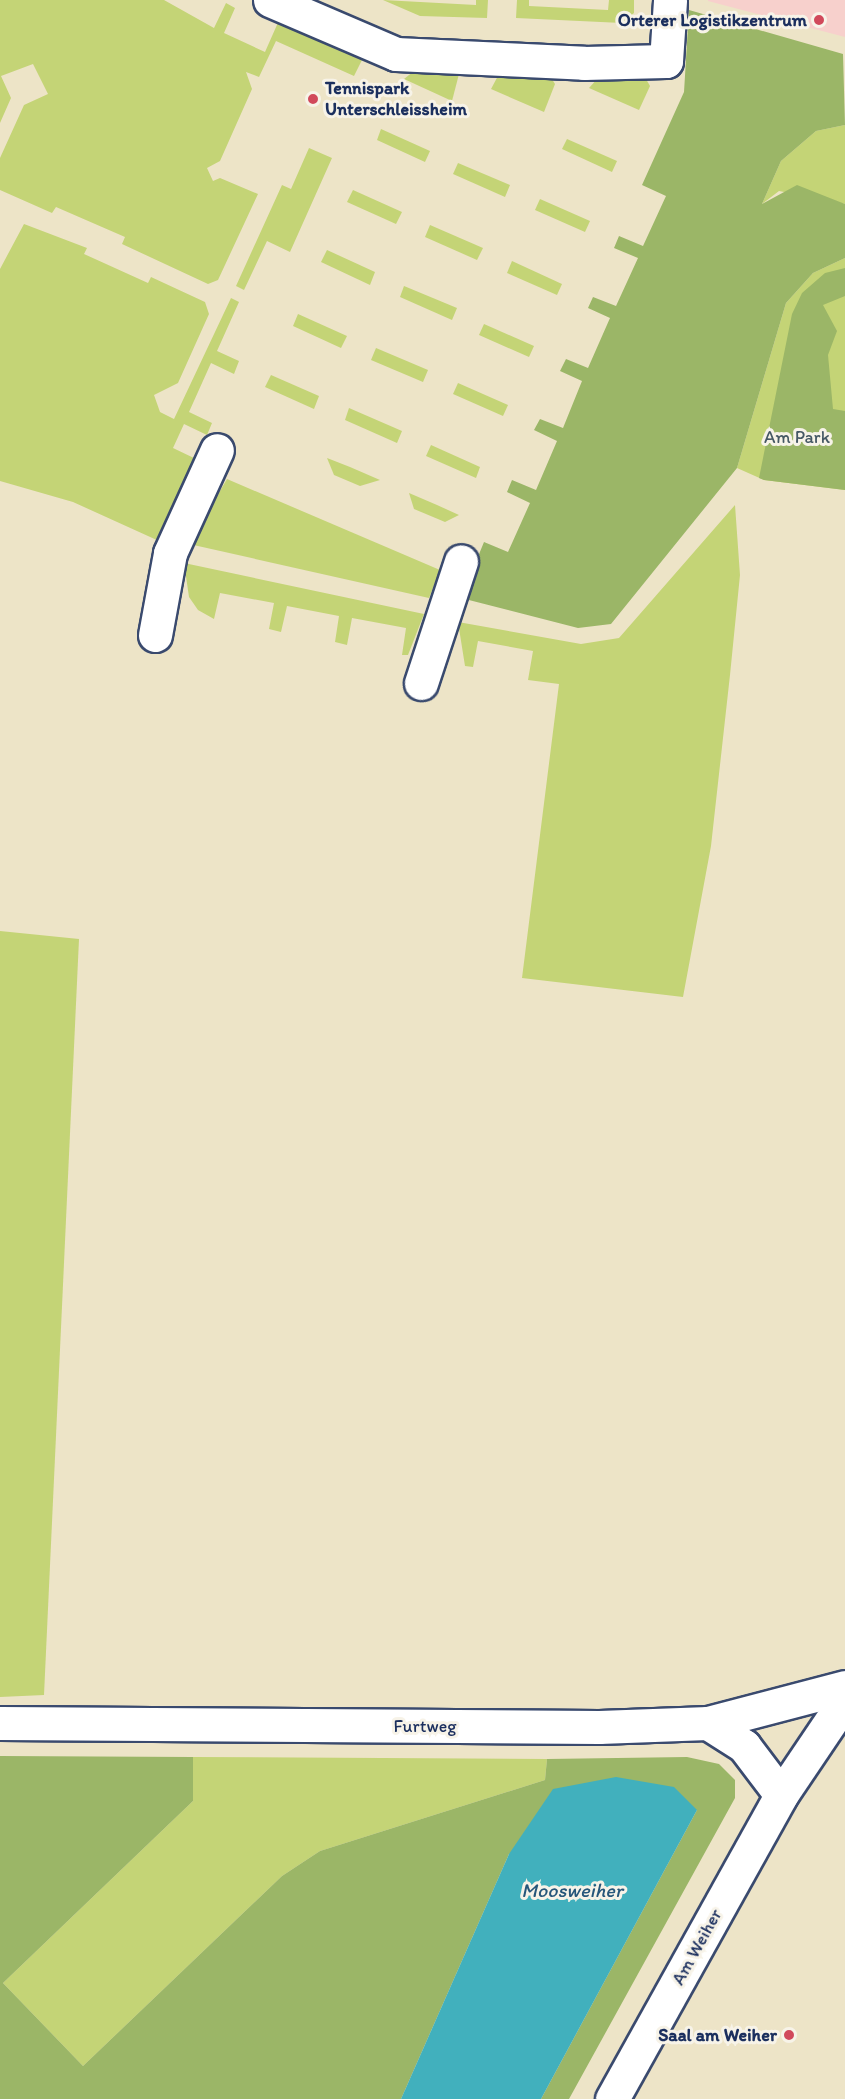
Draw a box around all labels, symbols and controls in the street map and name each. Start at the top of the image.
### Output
place label: Orterer Logistikzentrum [618,9,807,31]
marker: Orterer Logistikzentrum [812,13,826,27]
place label: Tennispark Unterschleissheim [325,78,467,121]
marker: Tennispark Unterschleissheim [306,92,320,106]
park label: Am Park [764,426,830,448]
street label: Furtweg [394,1715,456,1737]
water label: Moosweiher [521,1878,623,1902]
street label: Am Weiher [667,1905,727,1989]
place label: Saal am Weiher [658,2024,777,2046]
marker: Saal am Weiher [782,2028,796,2042]

